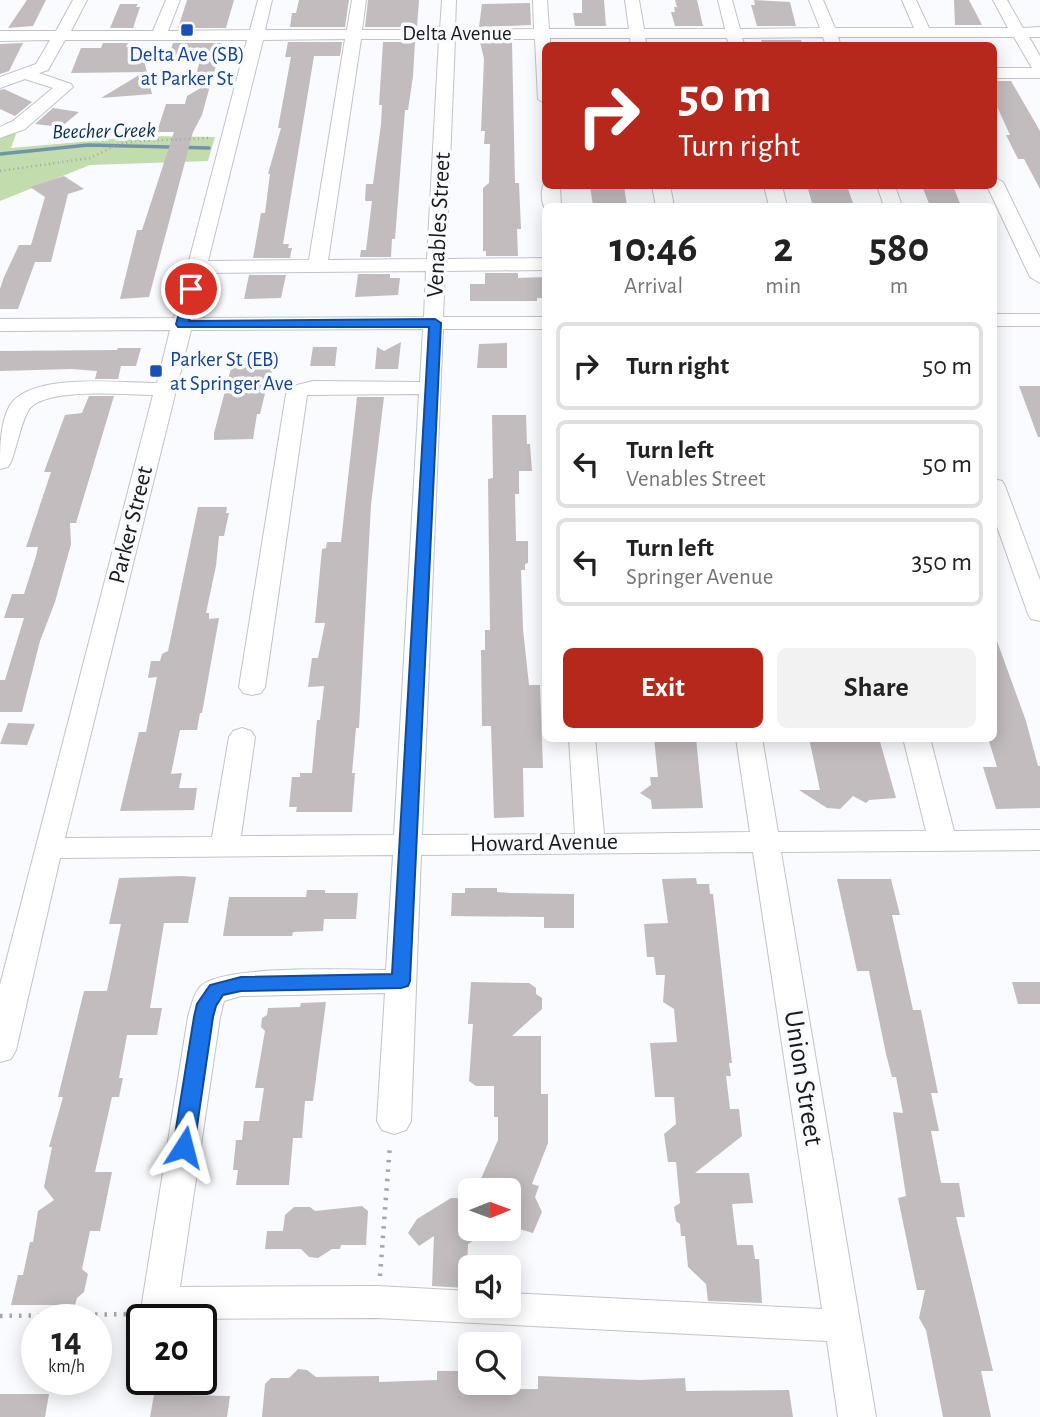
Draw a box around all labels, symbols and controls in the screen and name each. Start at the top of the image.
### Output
marker: Delta Ave (SB) at Parker St [179,22,195,38]
street label: Delta Avenue [402,23,512,44]
place label: Delta Ave (SB) at Parker St [129,44,245,89]
icon: right [563,70,654,161]
text: 50 m [678,72,772,121]
water label: Beecher Creek [52,120,156,142]
text: Turn right [678,130,800,162]
street label: Venables Street [423,151,455,298]
text: 10:46 [610,227,698,269]
text: 2 [773,227,793,269]
text: 580 [869,227,929,269]
pin [161,259,221,319]
icon: arrive [172,270,210,308]
text: Arrival [624,275,683,298]
text: min [765,275,801,298]
text: m [890,275,908,298]
icon: right [567,347,605,385]
place label: Parker St (EB) at Springer Ave [170,349,293,394]
text: Turn right [626,353,729,379]
text: 50 m [922,353,972,379]
marker: Parker St (EB) at Springer Ave [148,363,164,379]
text: Turn left [626,437,714,463]
icon: left [567,445,605,483]
text: 50 m [922,451,972,477]
street label: Parker Street [105,463,157,586]
text: Venables Street [626,468,766,491]
text: Turn left [626,535,714,561]
icon: left [567,543,605,581]
text: 350 m [912,549,972,575]
text: Springer Avenue [626,566,773,589]
button: Exit [563,648,763,728]
button: Share [777,648,976,728]
street label: Howard Avenue [470,830,618,856]
street label: Union Street [778,1008,828,1148]
position arrow [147,1110,221,1184]
north arrow [458,1178,522,1241]
map controls [458,1178,521,1395]
button: sound [458,1255,521,1318]
speed limit sign: 20 [126,1304,217,1395]
text: 14 [51,1323,82,1358]
button: search [458,1332,521,1395]
text: km/h [48,1358,85,1376]

